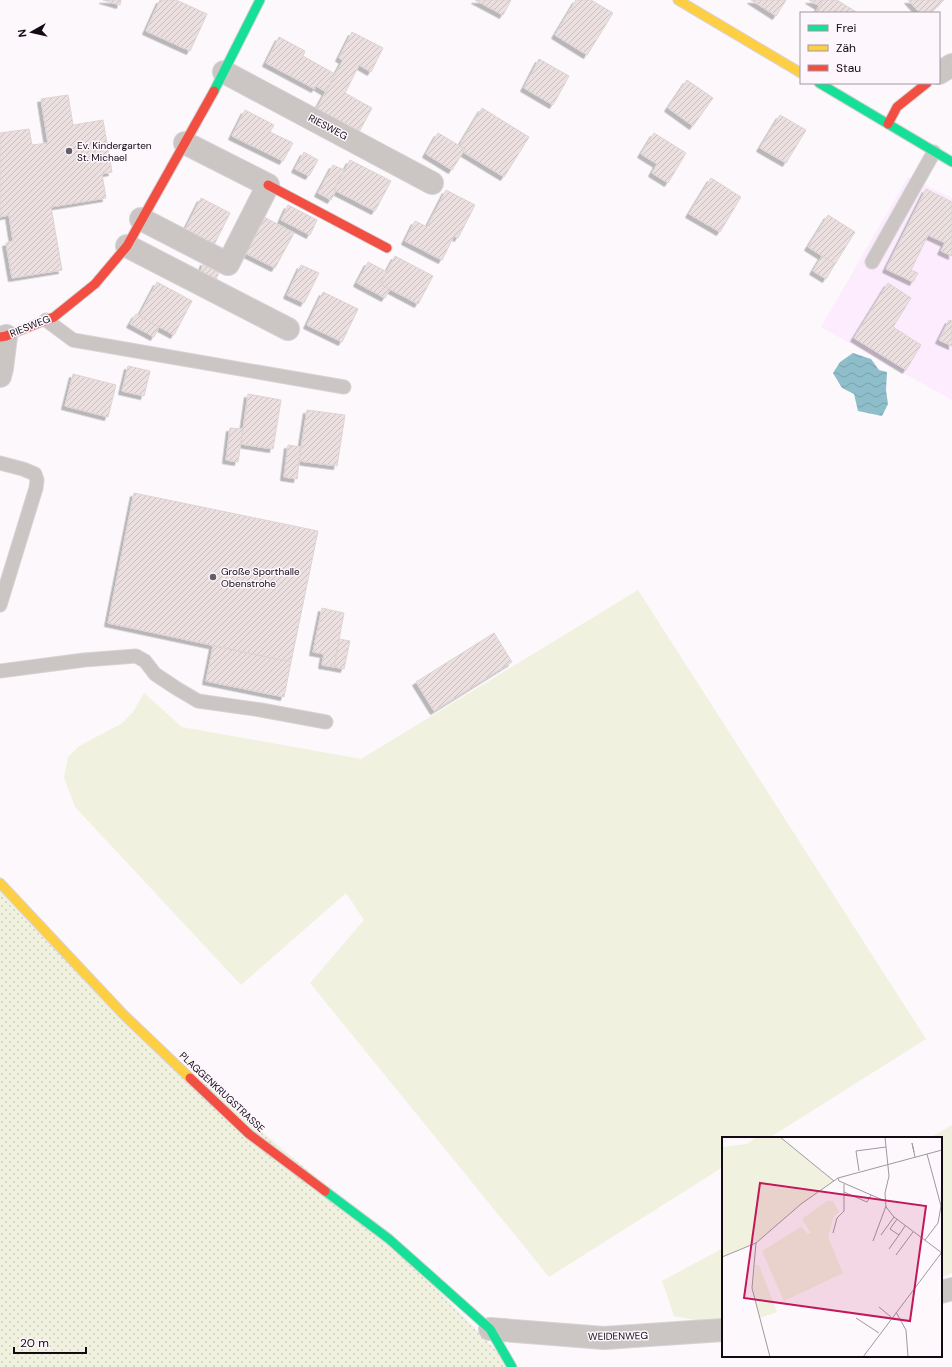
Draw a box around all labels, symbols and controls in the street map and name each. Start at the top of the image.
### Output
north arrow [12,12,52,52]
legend [800,12,940,84]
text: Frei [836,20,856,36]
text: N [15,28,30,38]
text: Zäh [836,40,856,56]
text: Stau [836,60,861,76]
street label: RIESWEG [306,111,350,143]
place label: Ev. Kindergarten St. Michael [77,139,152,164]
marker: Ev. Kindergarten St. Michael [64,146,74,156]
street label: RIESWEG [8,312,52,340]
place label: Große Sporthalle Obenstrohe [221,565,300,590]
marker: Große Sporthalle Obenstrohe [208,572,218,582]
street label: PLAGGENKRUGSTRASSE [177,1049,268,1135]
inset map [722,1137,942,1357]
scale bar [14,1329,86,1355]
street label: WEIDENWEG [588,1329,648,1343]
text: 20 m [20,1335,49,1351]

